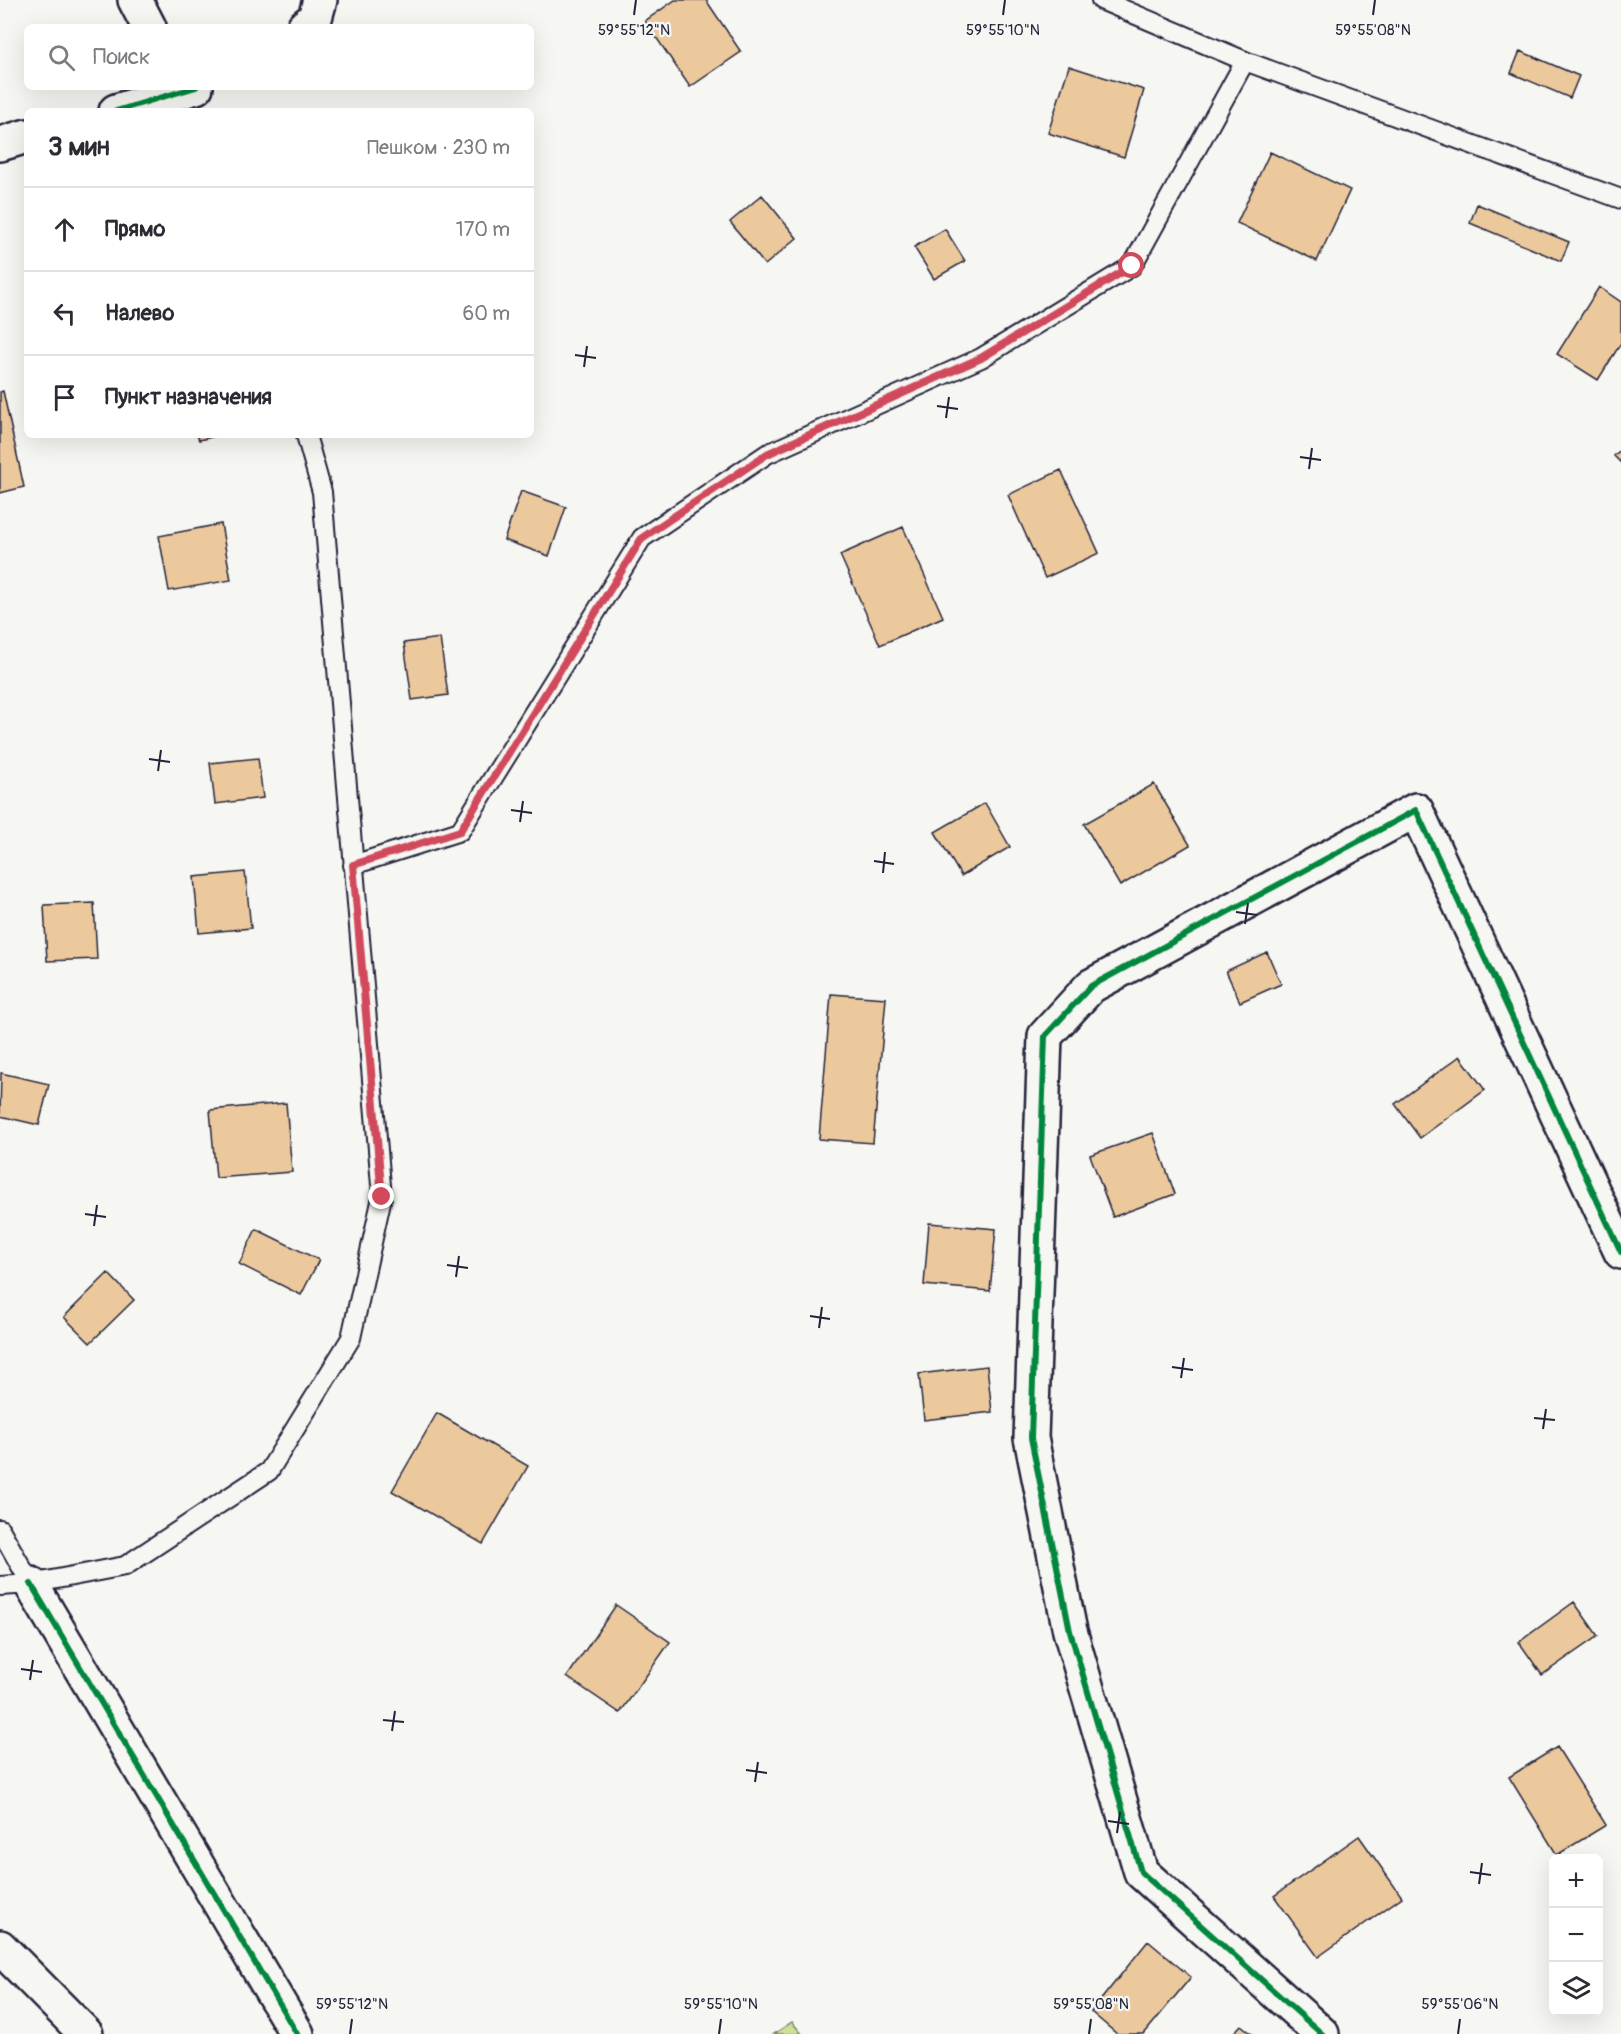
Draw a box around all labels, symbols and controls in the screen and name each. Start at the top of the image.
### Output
text: 59°55'12"N [598,21,670,40]
text: 59°55'10"N [966,21,1040,40]
text: 59°55'08"N [1335,21,1411,40]
search box [24,24,534,90]
icon: search [45,41,78,74]
text: Поиск [93,43,150,71]
text: 3 мин [48,131,110,163]
text: Пешком · 230 m [367,135,510,160]
icon: ahead [48,213,81,246]
text: Прямо [105,215,165,243]
text: 170 m [456,217,510,242]
route start [1118,252,1144,278]
icon: left [48,297,81,330]
text: Налево [105,299,174,327]
text: 60 m [463,301,510,326]
icon: arrive [48,381,81,414]
text: Пункт назначения [105,383,272,411]
route end [368,1183,394,1209]
map controls [1549,1854,1603,2016]
button: + [1549,1854,1603,1908]
button: − [1549,1908,1603,1962]
button: layers [1549,1962,1603,2016]
text: 59°55'12"N [316,1995,388,2014]
text: 59°55'10"N [684,1995,758,2014]
text: 59°55'08"N [1053,1995,1129,2014]
text: 59°55'06"N [1422,1995,1498,2014]

